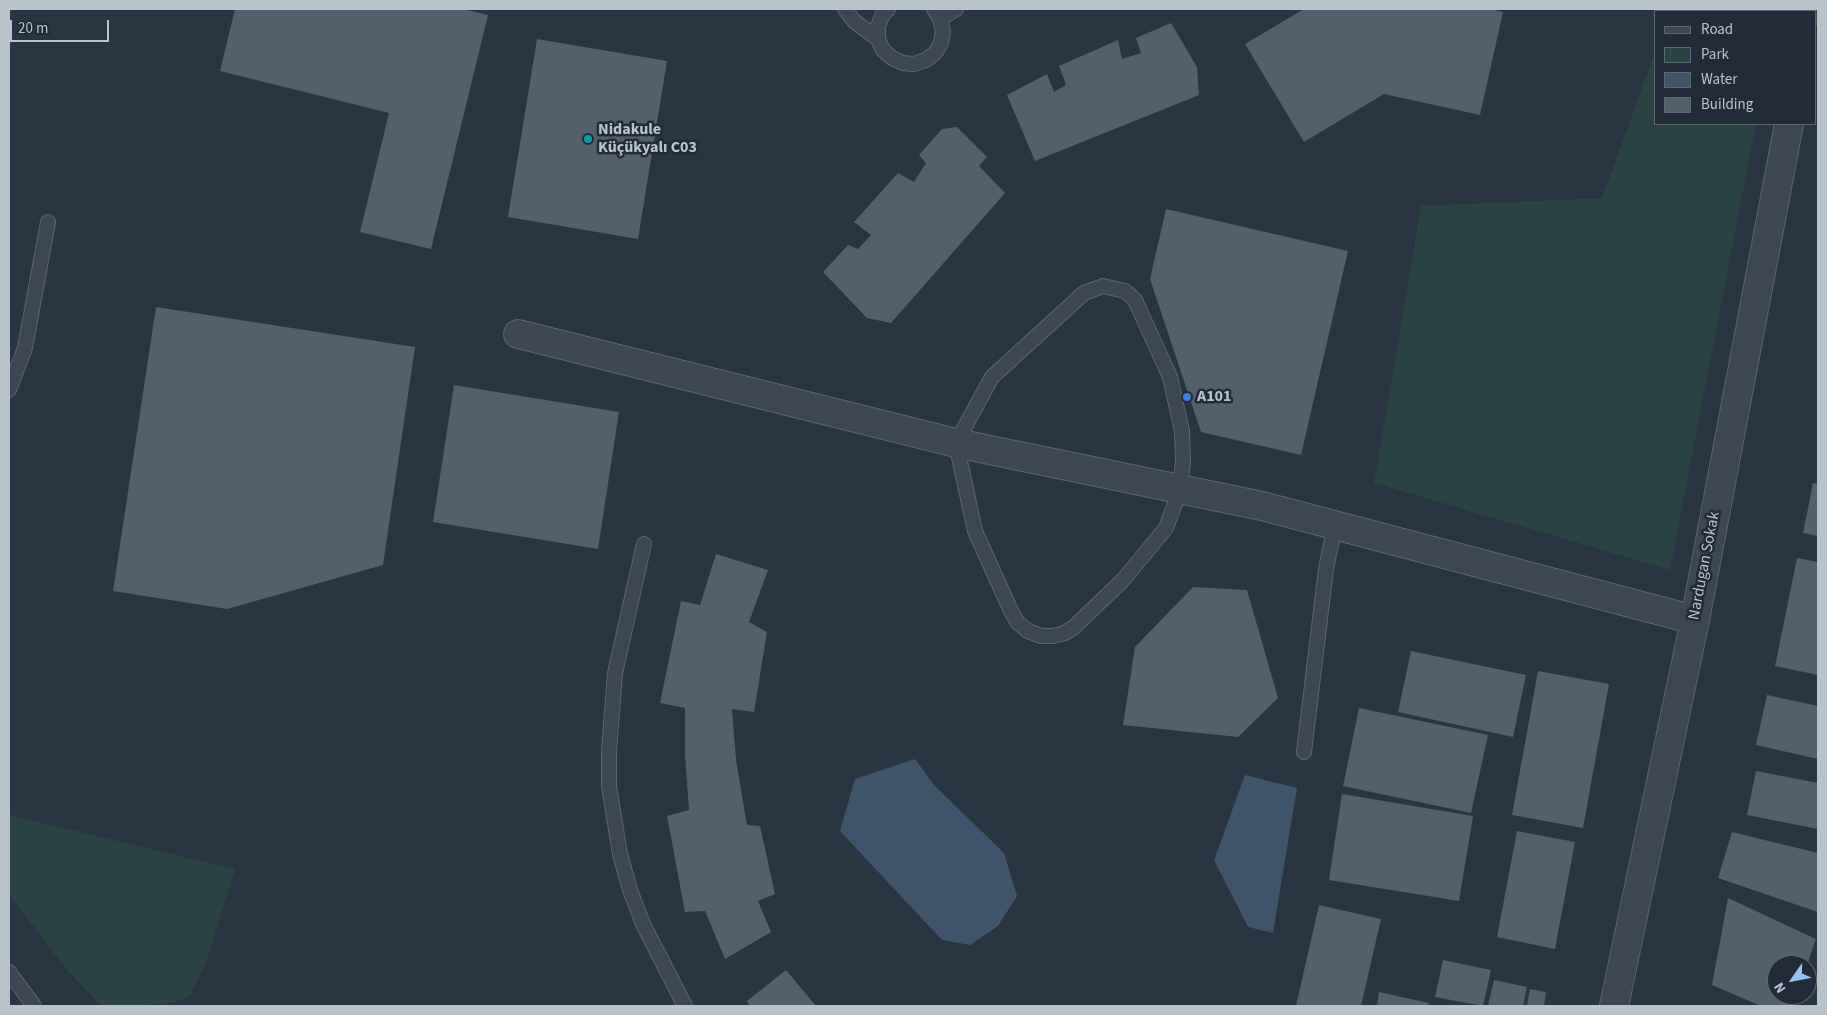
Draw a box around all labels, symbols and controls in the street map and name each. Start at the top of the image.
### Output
scale bar [12,10,111,42]
legend [1654,10,1817,125]
text: 20 m [18,18,48,39]
text: Road [1701,19,1733,40]
text: Park [1701,44,1729,65]
text: Water [1701,69,1737,90]
text: Building [1701,94,1753,115]
place label: Nidakule Küçükyalı C03 [598,120,697,158]
marker: Nidakule Küçükyalı C03 [582,133,594,145]
place label: A101 [1197,387,1232,407]
marker: A101 [1181,391,1193,403]
street label: Nardugan Sokak [1685,510,1725,622]
north arrow [1767,955,1817,1005]
text: N [1769,978,1791,997]

